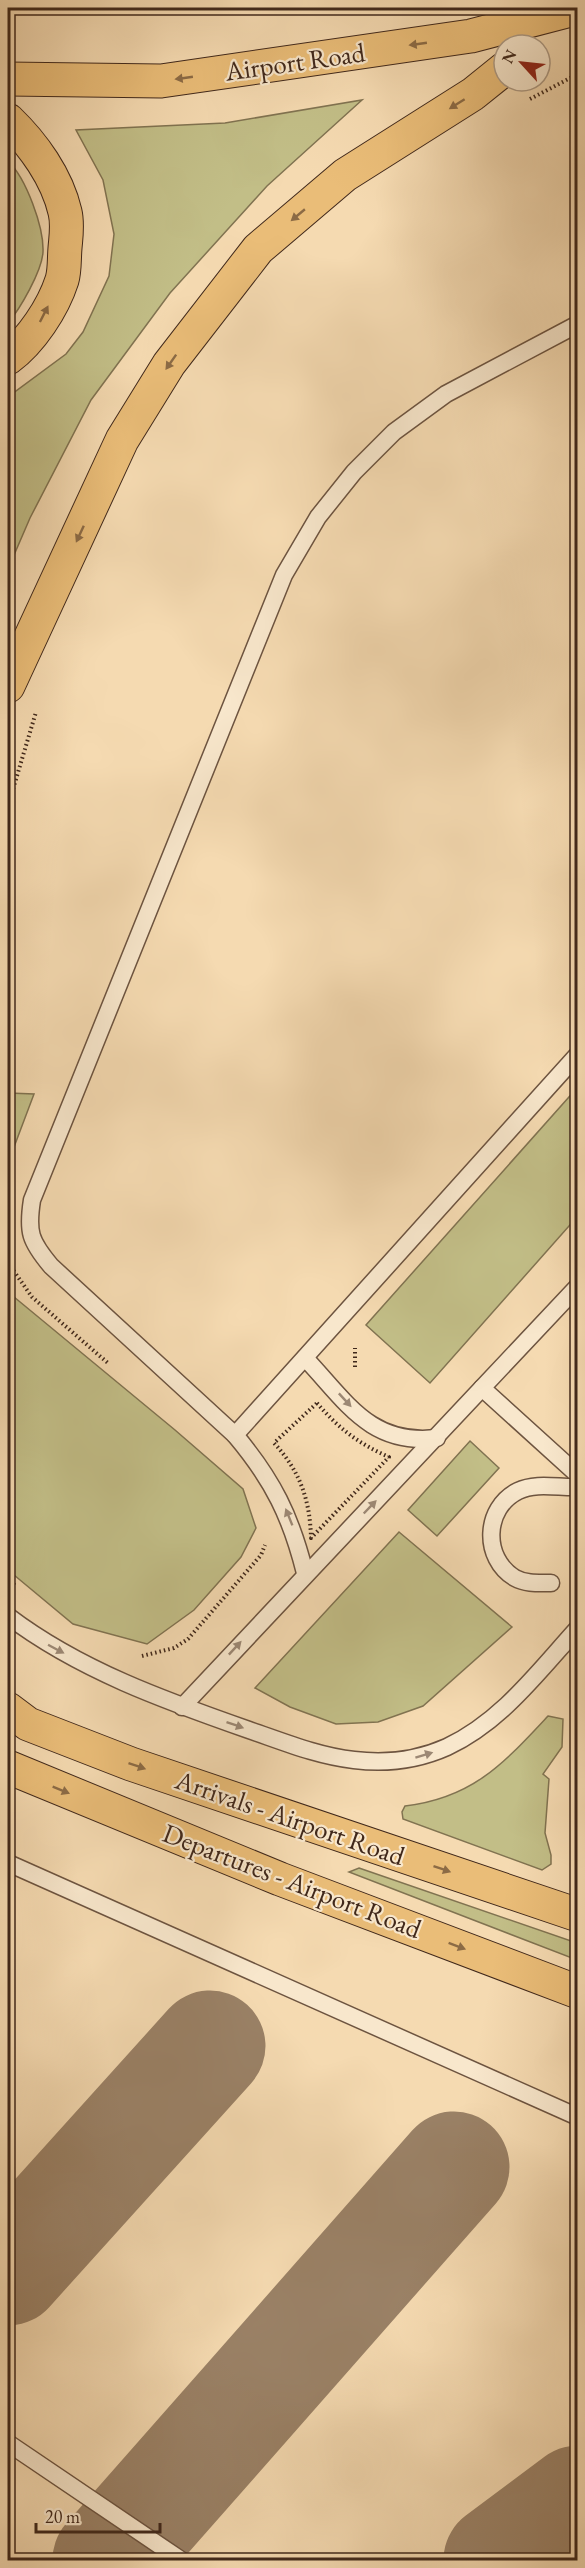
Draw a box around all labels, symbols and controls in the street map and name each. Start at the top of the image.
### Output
north arrow [492,33,552,93]
street label: Airport Road [222,34,368,89]
one-way arrow [409,39,428,48]
text: N [497,46,521,67]
one-way arrow [174,73,193,82]
one-way arrow [449,98,465,109]
one-way arrow [291,208,306,221]
one-way arrow [40,305,49,322]
one-way arrow [165,354,177,370]
one-way arrow [75,526,84,543]
one-way arrow [338,1393,352,1408]
one-way arrow [362,1500,376,1514]
one-way arrow [284,1508,294,1526]
one-way arrow [228,1641,242,1655]
one-way arrow [47,1643,65,1653]
one-way arrow [226,1721,244,1730]
one-way arrow [415,1750,433,1759]
one-way arrow [128,1762,146,1772]
street label: Arrivals - Airport Road [170,1762,410,1873]
one-way arrow [52,1786,70,1795]
street label: Departures - Airport Road [158,1815,427,1946]
one-way arrow [433,1864,451,1874]
one-way arrow [449,1941,467,1951]
scale bar [36,2496,160,2534]
text: 20 m [45,2505,80,2528]

